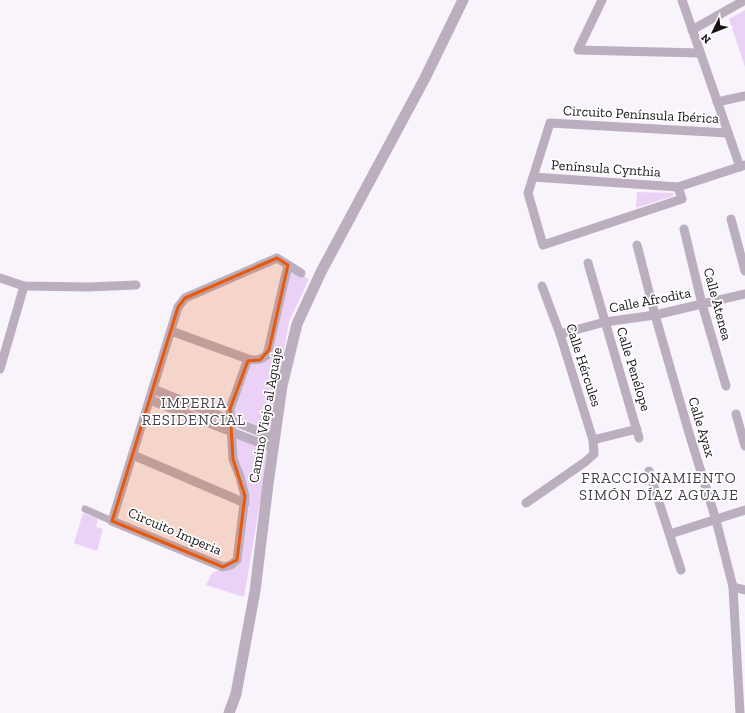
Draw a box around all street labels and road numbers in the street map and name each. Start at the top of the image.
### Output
street label: Circuito Península Ibérica [563,102,720,127]
street label: Península Cynthia [551,156,662,181]
street label: Calle Atenea [700,266,735,343]
street label: Calle Afrodita [608,284,693,317]
street label: Calle Hércules [562,321,605,409]
street label: Calle Penélope [613,325,655,414]
street label: Camino Viejo al Aguaje [245,346,286,484]
street label: Calle Ayax [684,395,719,459]
street label: Circuito Imperia [125,504,224,559]

